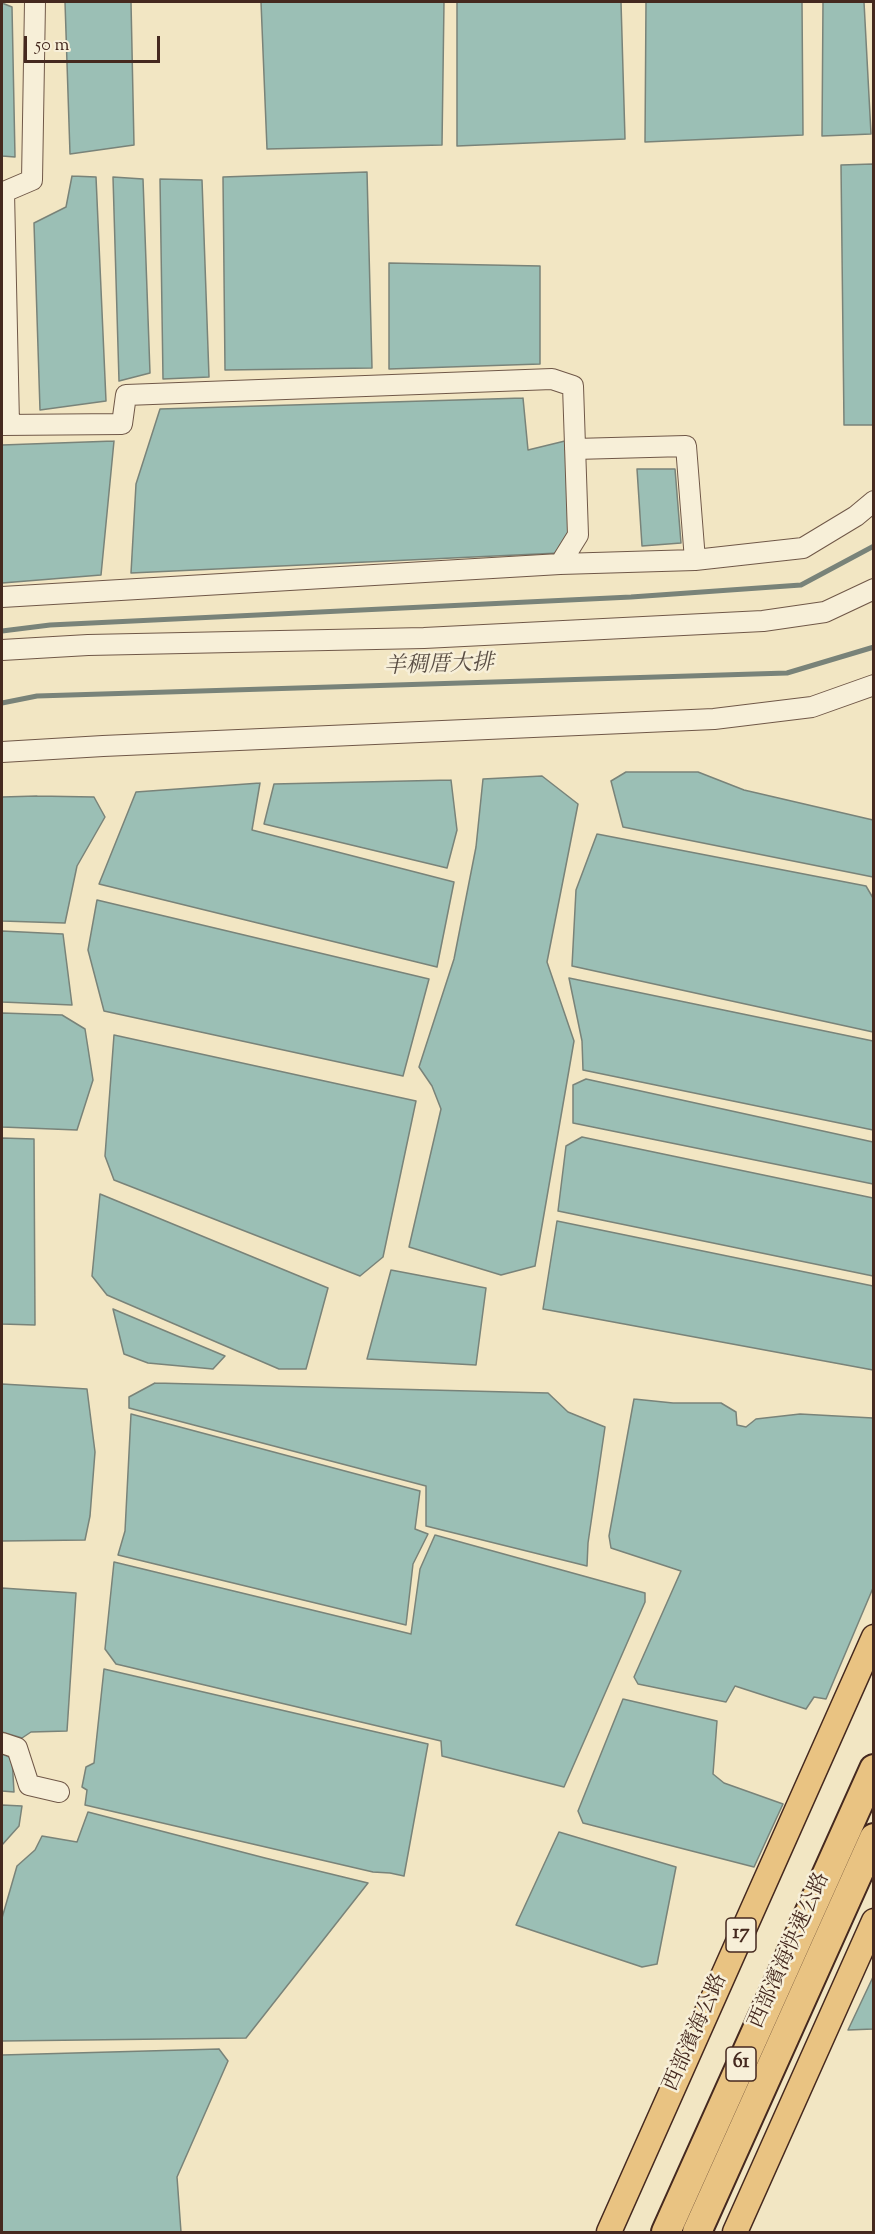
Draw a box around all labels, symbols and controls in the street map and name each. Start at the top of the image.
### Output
scale bar [27,24,164,62]
text: 50 m [35,33,69,59]
water label: 羊稠厝大排 [384,652,494,682]
street label: 西部濱海快速公路 [745,1869,837,2033]
road number: 17 [726,1918,756,1952]
street label: 西部濱海公路 [660,1970,734,2096]
road number: 61 [726,2047,756,2081]

